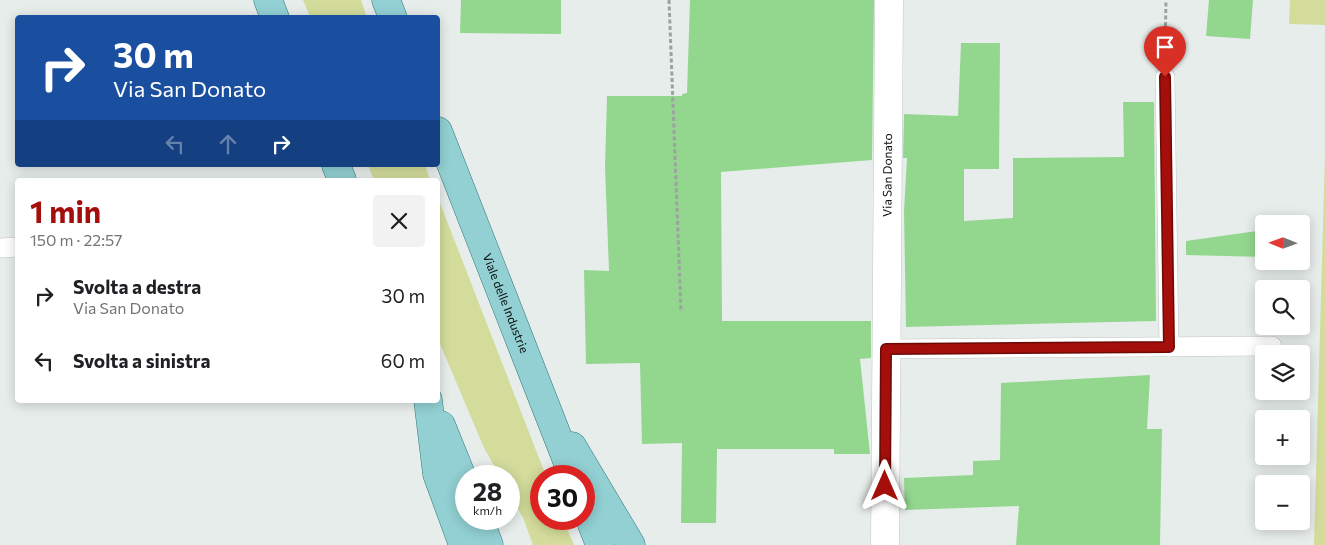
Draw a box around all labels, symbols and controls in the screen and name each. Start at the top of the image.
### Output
pin [1144,26,1186,77]
text: 30 m [113,32,194,75]
icon: arrive [1151,33,1179,61]
icon: right [30,35,95,100]
text: Via San Donato [113,75,266,102]
icon: left [161,130,189,158]
icon: ahead [214,130,242,158]
icon: right [267,130,295,158]
street label: Via San Donato [879,133,894,217]
text: 1 min [30,192,101,229]
button: close [373,195,425,247]
north arrow [1255,215,1310,270]
map controls [1255,215,1310,530]
text: 150 m · 22:57 [30,230,123,249]
street label: Viale delle Industrie [481,251,532,355]
text: Svolta a destra [73,275,201,298]
button: search [1255,280,1310,335]
icon: right [30,282,58,310]
text: 30 m [382,284,425,307]
text: Via San Donato [73,298,184,317]
button: layers [1255,345,1310,400]
icon: left [30,347,58,375]
text: Svolta a sinistra [73,349,211,372]
text: 60 m [381,349,425,372]
button: + [1255,410,1310,465]
position arrow [858,459,910,511]
speed limit sign: 30 [530,465,595,530]
button: − [1255,475,1310,530]
text: 28 [473,476,502,506]
text: km/h [473,503,502,517]

